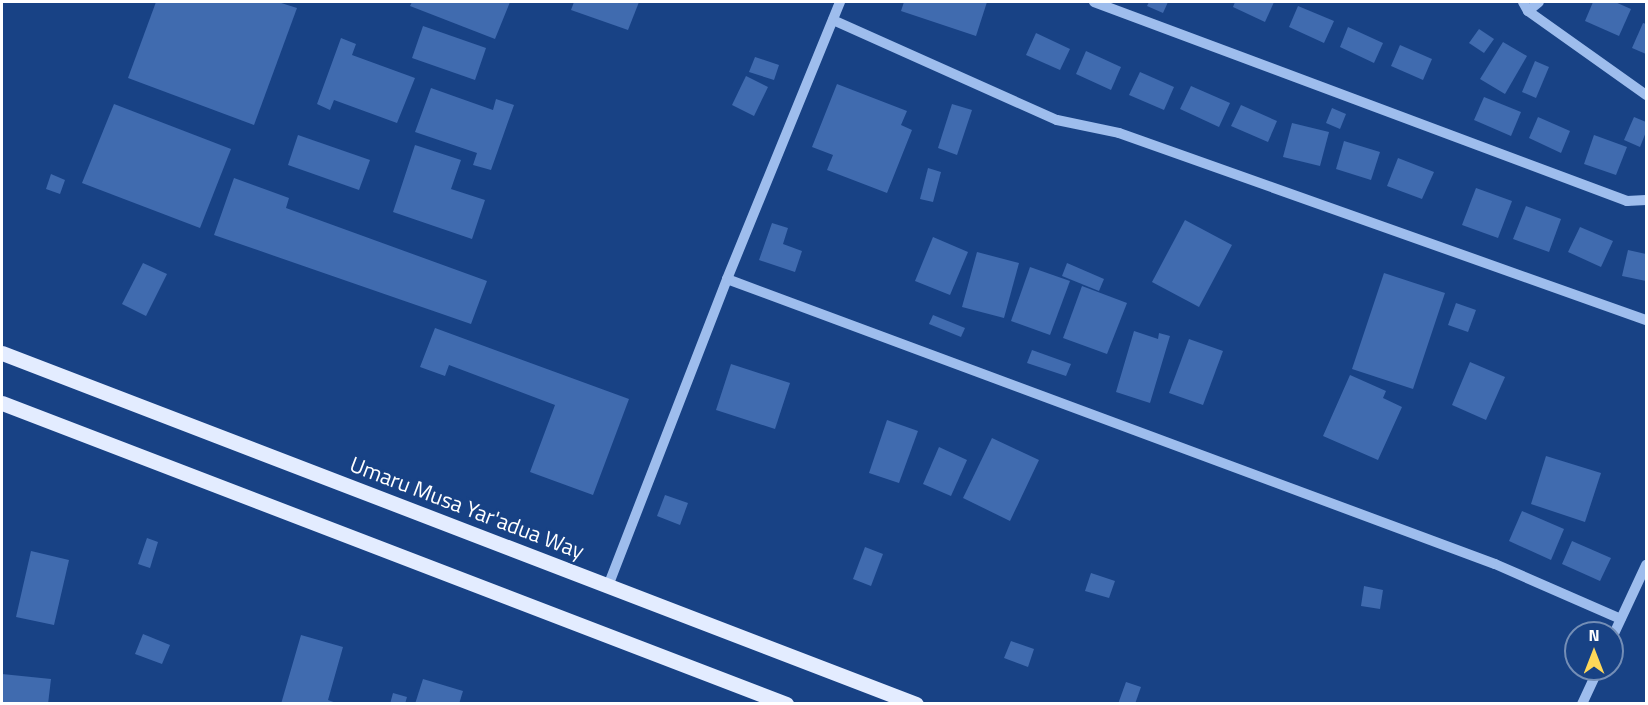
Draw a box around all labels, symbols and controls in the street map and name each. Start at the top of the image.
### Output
street label: Umaru Musa Yar'adua Way [346,451,588,565]
north arrow [1564,621,1624,681]
text: N [1588,623,1600,647]

